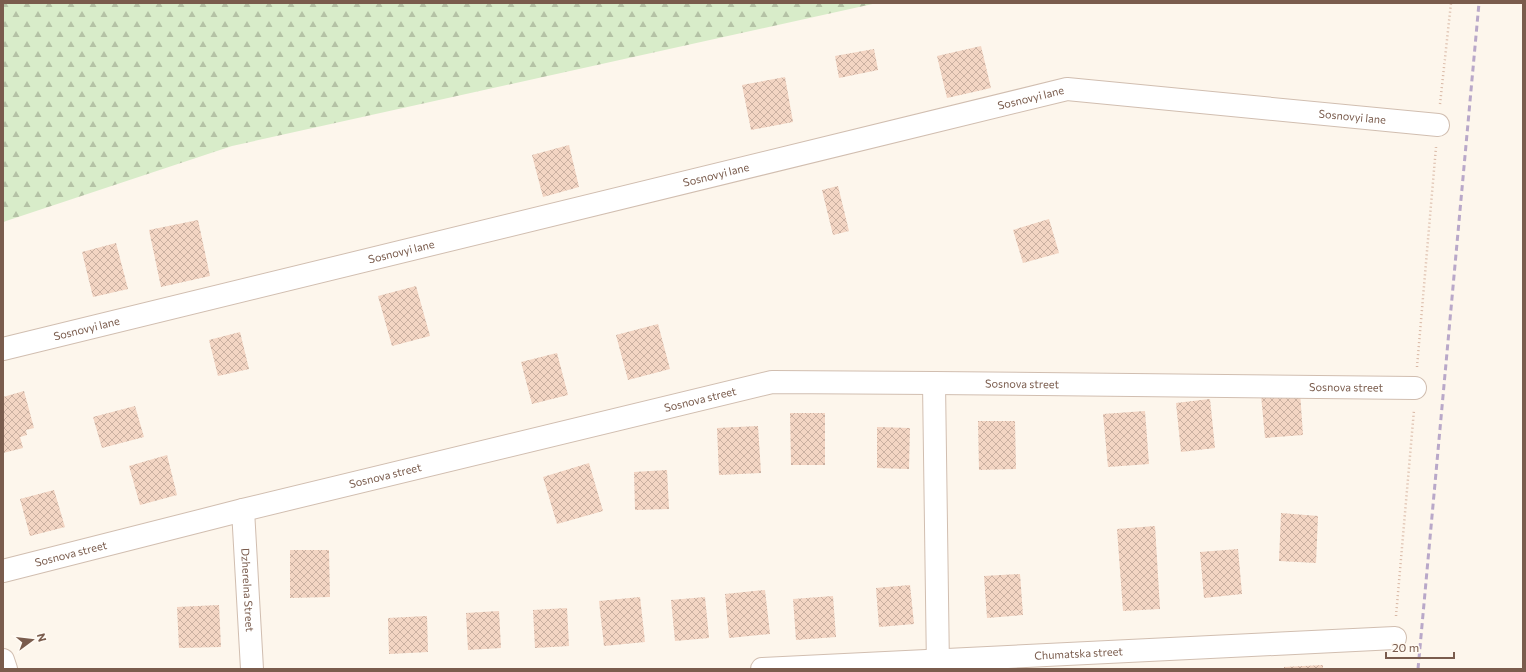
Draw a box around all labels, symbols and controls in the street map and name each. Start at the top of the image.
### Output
street label: Sosnovyi lane [996,83,1065,112]
street label: Sosnovyi lane [1318,106,1387,126]
street label: Sosnovyi lane [682,160,750,189]
street label: Sosnovyi lane [367,237,436,266]
street label: Sosnovyi lane [52,314,121,342]
street label: Sosnova street [985,377,1060,390]
street label: Sosnova street [1309,380,1384,394]
street label: Sosnova street [663,384,738,414]
street label: Sosnova street [348,460,423,490]
street label: Sosnova street [33,538,109,569]
street label: Dzherelna Street [239,548,257,633]
north arrow [12,620,52,660]
text: N [35,632,49,643]
scale bar [1386,634,1454,660]
text: 20 m [1392,640,1419,654]
street label: Chumatska street [1034,644,1124,662]

